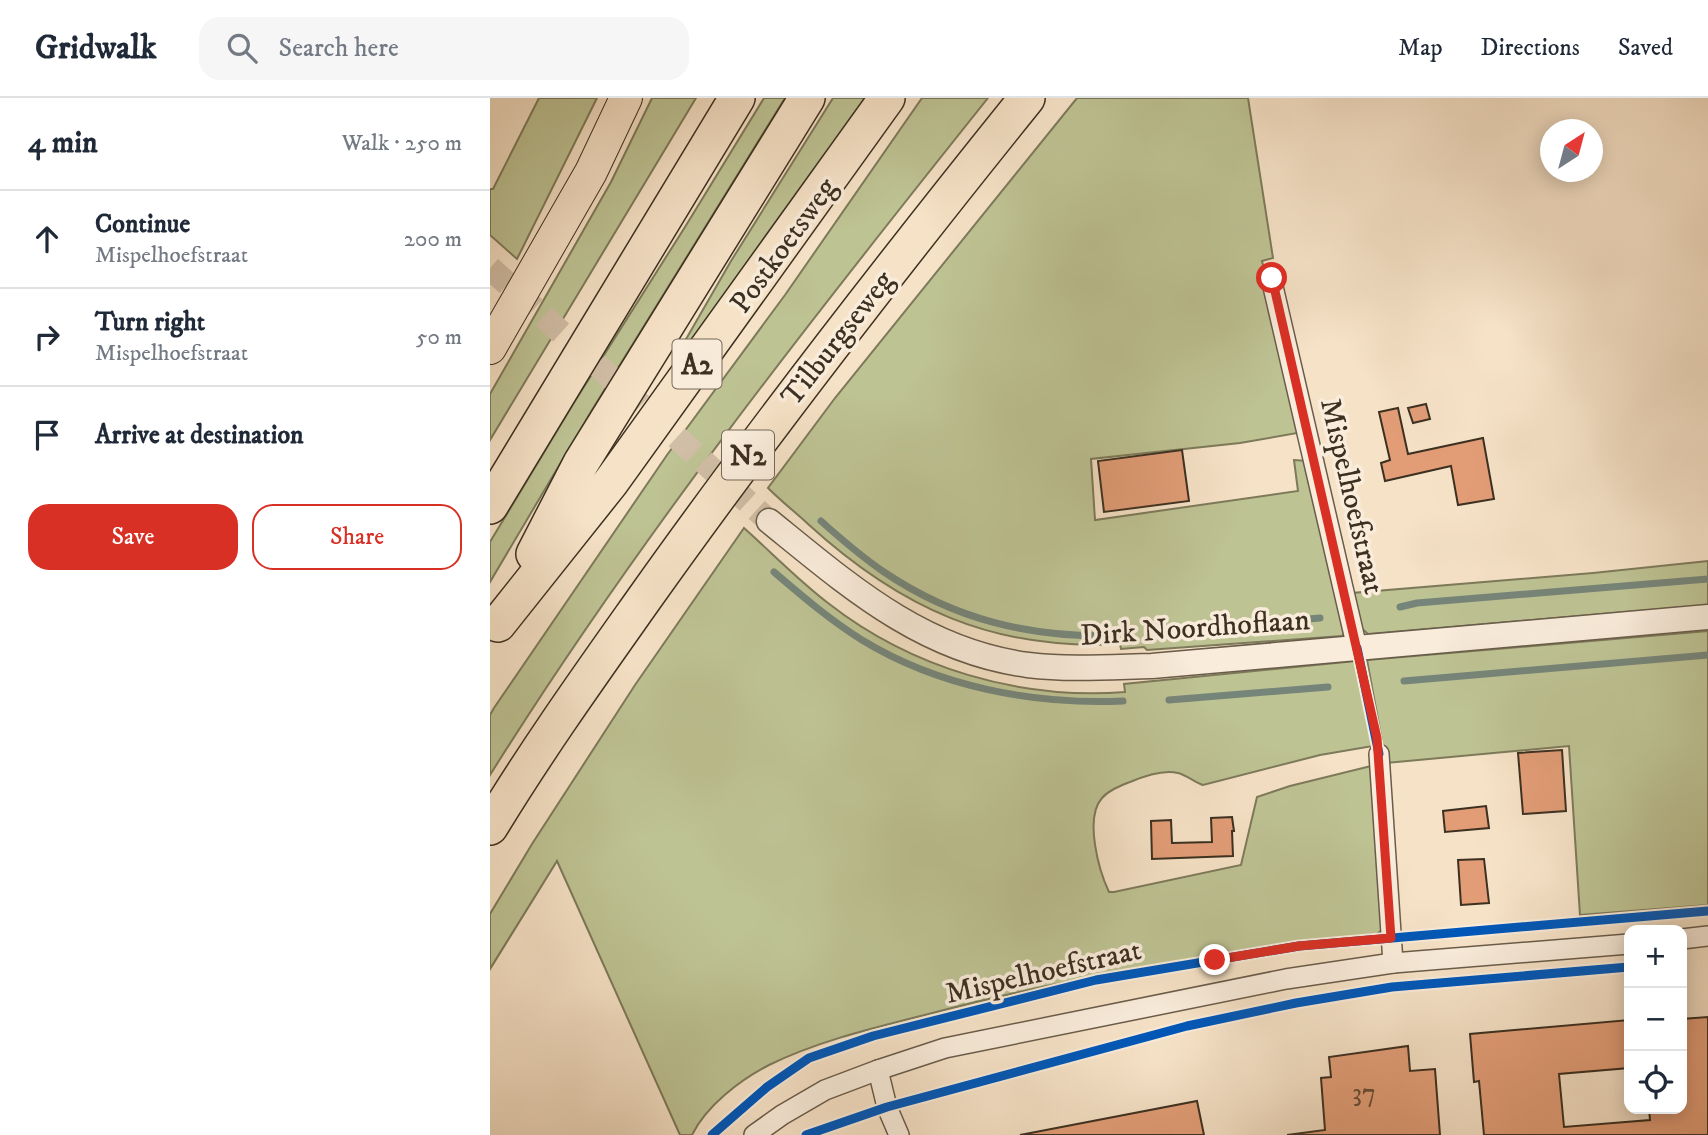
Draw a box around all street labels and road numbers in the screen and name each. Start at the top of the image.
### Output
street label: Postkoetsweg [723,171,846,321]
street label: Tilburgseweg [774,263,903,414]
road number: A2 [672,340,722,388]
street label: Mispelhoefstraat [1311,395,1392,598]
road number: N2 [722,430,774,480]
street label: Dirk Noordhoflaan [1079,602,1311,655]
street label: Mispelhoefstraat [942,932,1145,1013]

